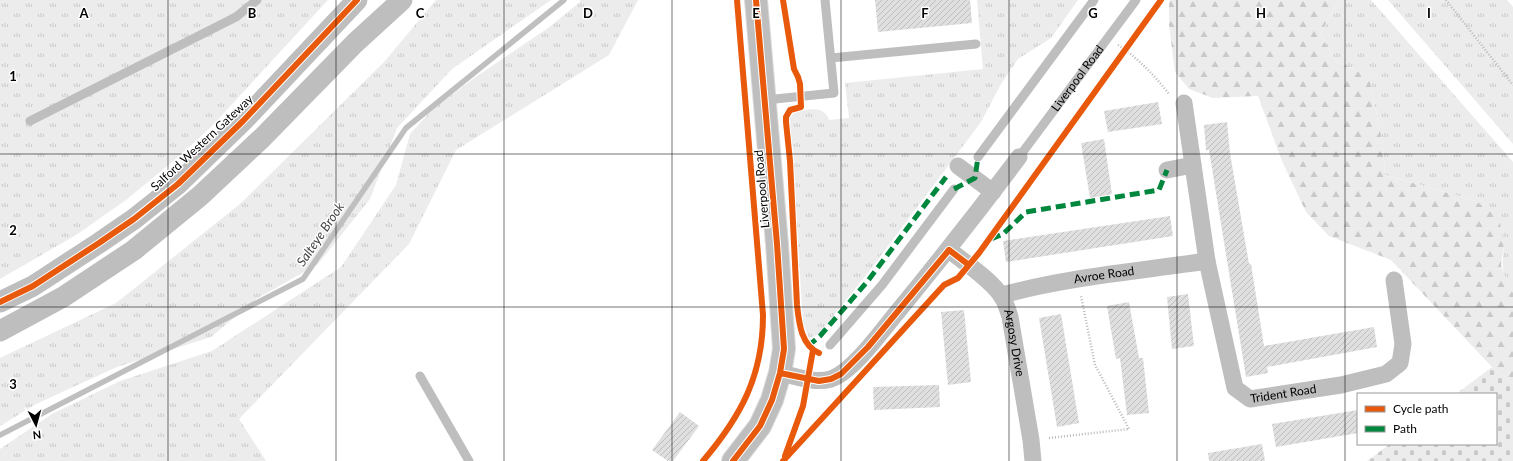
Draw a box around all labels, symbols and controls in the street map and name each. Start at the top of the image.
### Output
text: A [78,5,89,21]
text: B [248,5,257,21]
text: C [416,5,425,21]
text: D [583,5,593,21]
text: E [752,5,760,21]
text: F [921,5,929,21]
text: G [1088,5,1098,21]
text: H [1256,5,1266,21]
text: I [1427,5,1431,21]
street label: Liverpool Road [1048,42,1107,114]
text: 1 [9,68,17,84]
street label: Salford Western Gateway [147,91,256,194]
street label: Liverpool Road [751,149,772,229]
water label: Salteye Brook [293,198,348,269]
text: 2 [9,222,17,238]
street label: Avroe Road [1073,263,1135,287]
street label: Argosy Drive [1001,307,1028,378]
text: 3 [9,376,17,392]
street label: Trident Road [1249,381,1317,406]
legend [1357,393,1497,445]
text: Cycle path [1393,401,1448,416]
north arrow [16,405,56,445]
text: Path [1393,421,1417,436]
text: N [32,429,42,442]

